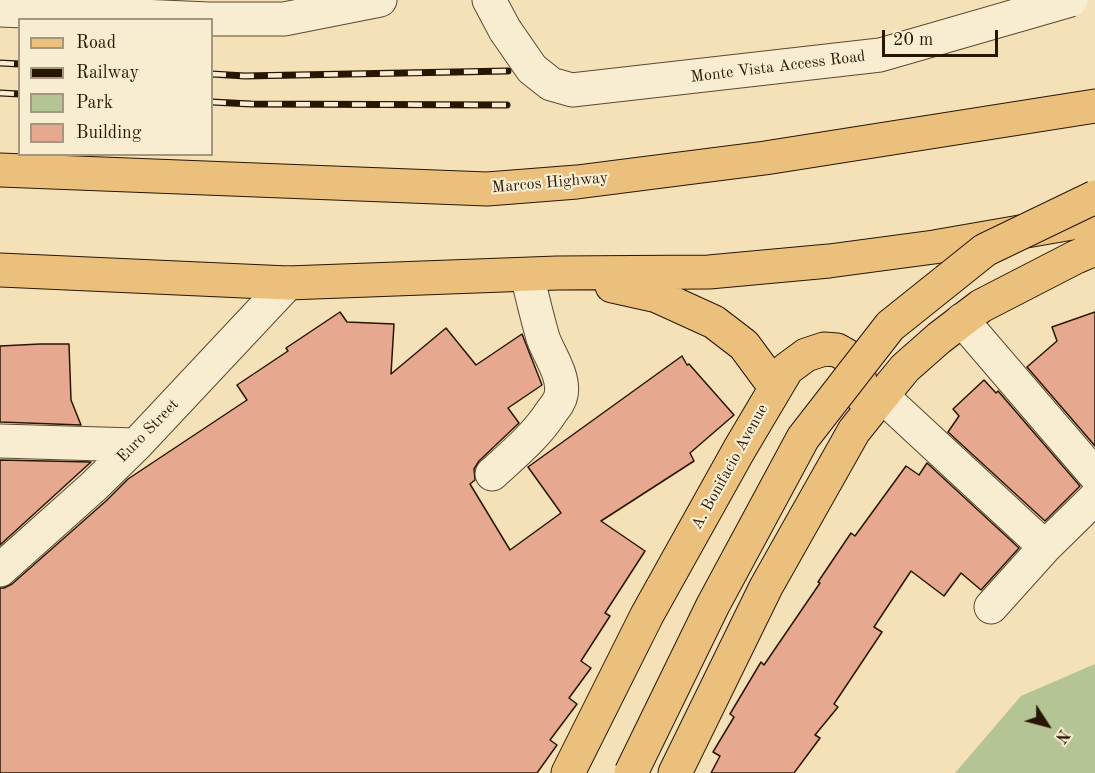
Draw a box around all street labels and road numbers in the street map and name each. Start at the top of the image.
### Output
street label: Monte Vista Access Road [690,47,866,87]
street label: Marcos Highway [491,168,609,198]
street label: Euro Street [113,395,183,467]
street label: A. Bonifacio Avenue [687,401,773,533]

